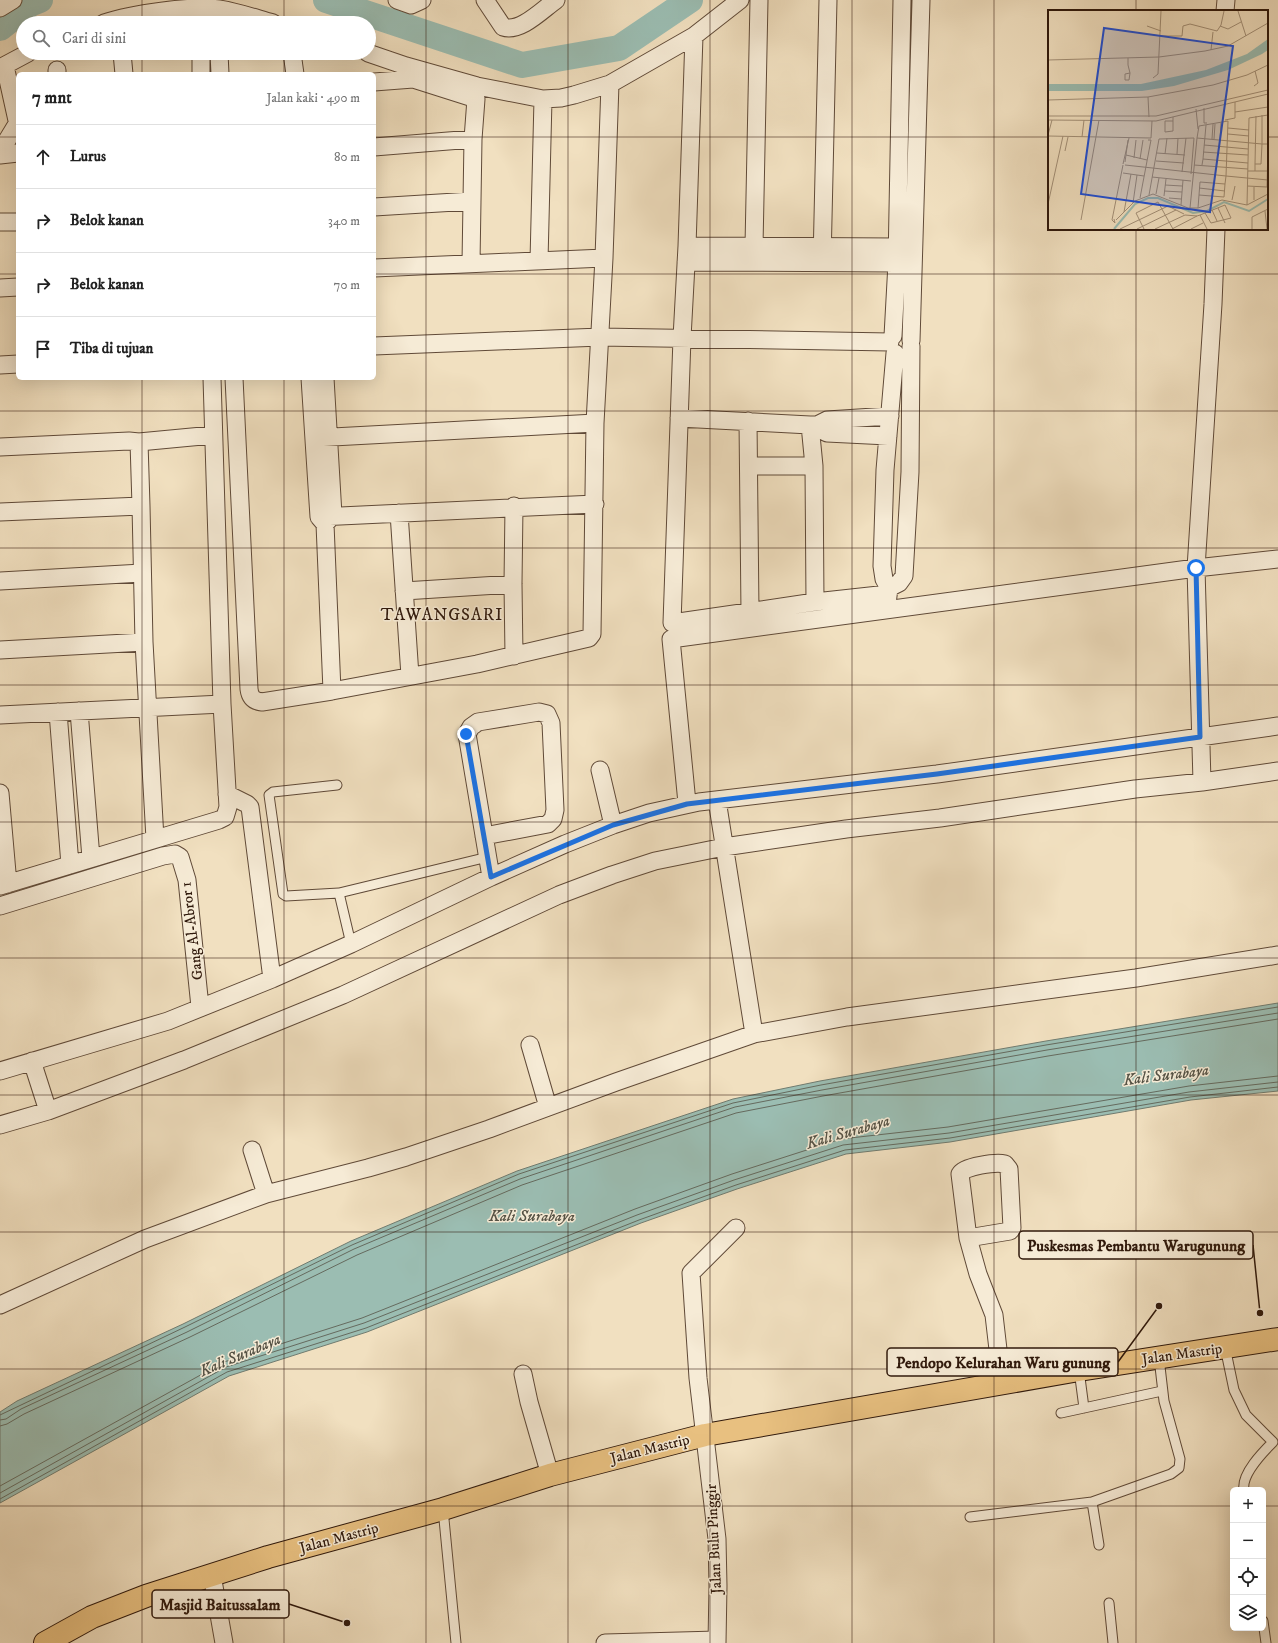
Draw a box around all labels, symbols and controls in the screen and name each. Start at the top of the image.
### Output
inset map [1048,10,1268,230]
search box [16,16,376,60]
icon: search [30,27,52,49]
text: Cari di sini [62,29,126,48]
text: 7 mnt [32,87,72,109]
text: Jalan kaki · 490 m [267,90,360,106]
icon: ahead [32,146,54,168]
text: Lurus [70,147,106,166]
text: 80 m [334,149,360,165]
icon: right [32,210,54,232]
text: Belok kanan [70,211,144,230]
text: 340 m [328,213,360,229]
icon: right [32,274,54,296]
text: Belok kanan [70,275,144,294]
text: 70 m [334,277,360,293]
icon: arrive [32,338,54,360]
text: Tiba di tujuan [70,339,153,358]
route start [1187,559,1205,577]
district label: TAWANGSARI [381,604,503,626]
route end [457,725,475,743]
street label: Gang Al-Abror 1 [177,881,207,981]
water label: Kali Surabaya [1121,1060,1210,1090]
water label: Kali Surabaya [803,1111,892,1154]
water label: Kali Surabaya [488,1206,575,1226]
callout: Puskesmas Pembantu Warugunung [1019,1231,1253,1259]
text: Puskesmas Pembantu Warugunung [1027,1236,1246,1256]
water label: Kali Surabaya [196,1329,284,1381]
street label: Jalan Mastrip [1139,1339,1224,1369]
callout: Pendopo Kelurahan Waru gunung [887,1348,1118,1376]
text: Pendopo Kelurahan Waru gunung [896,1353,1111,1373]
street label: Jalan Mastrip [607,1430,692,1468]
street label: Jalan Bulu Pinggir [702,1483,726,1596]
map controls [1230,1487,1266,1631]
button: + [1230,1487,1266,1523]
street label: Jalan Mastrip [296,1518,381,1558]
button: − [1230,1523,1266,1559]
button: locate [1230,1559,1266,1595]
callout: Masjid Baitussalam [152,1590,289,1618]
text: Masjid Baitussalam [159,1595,281,1615]
button: layers [1230,1595,1266,1631]

